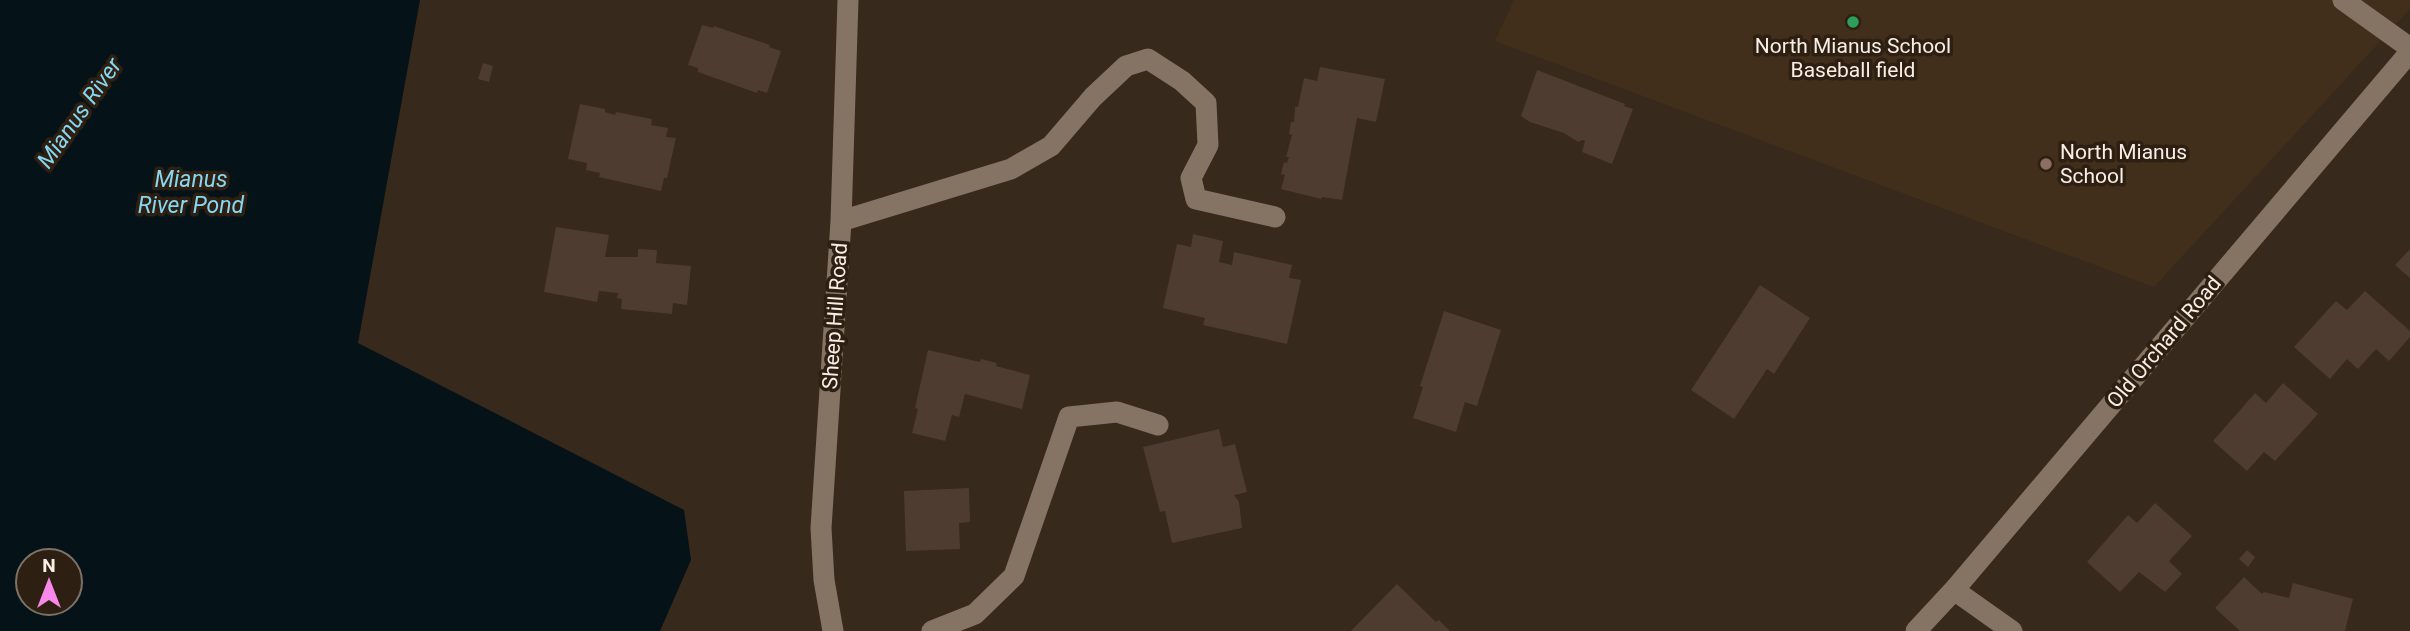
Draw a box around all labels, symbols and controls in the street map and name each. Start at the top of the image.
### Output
marker: North Mianus School Baseball field [1845,14,1861,30]
place label: North Mianus School Baseball field [1755,34,1951,82]
water label: Mianus River [32,52,128,173]
place label: North Mianus School [2060,140,2187,188]
marker: North Mianus School [2038,156,2054,172]
water label: Mianus River Pond [138,166,245,219]
street label: Sheep Hill Road [818,242,852,390]
street label: Old Orchard Road [2102,271,2226,413]
north arrow [14,547,84,617]
text: N [42,554,56,577]

